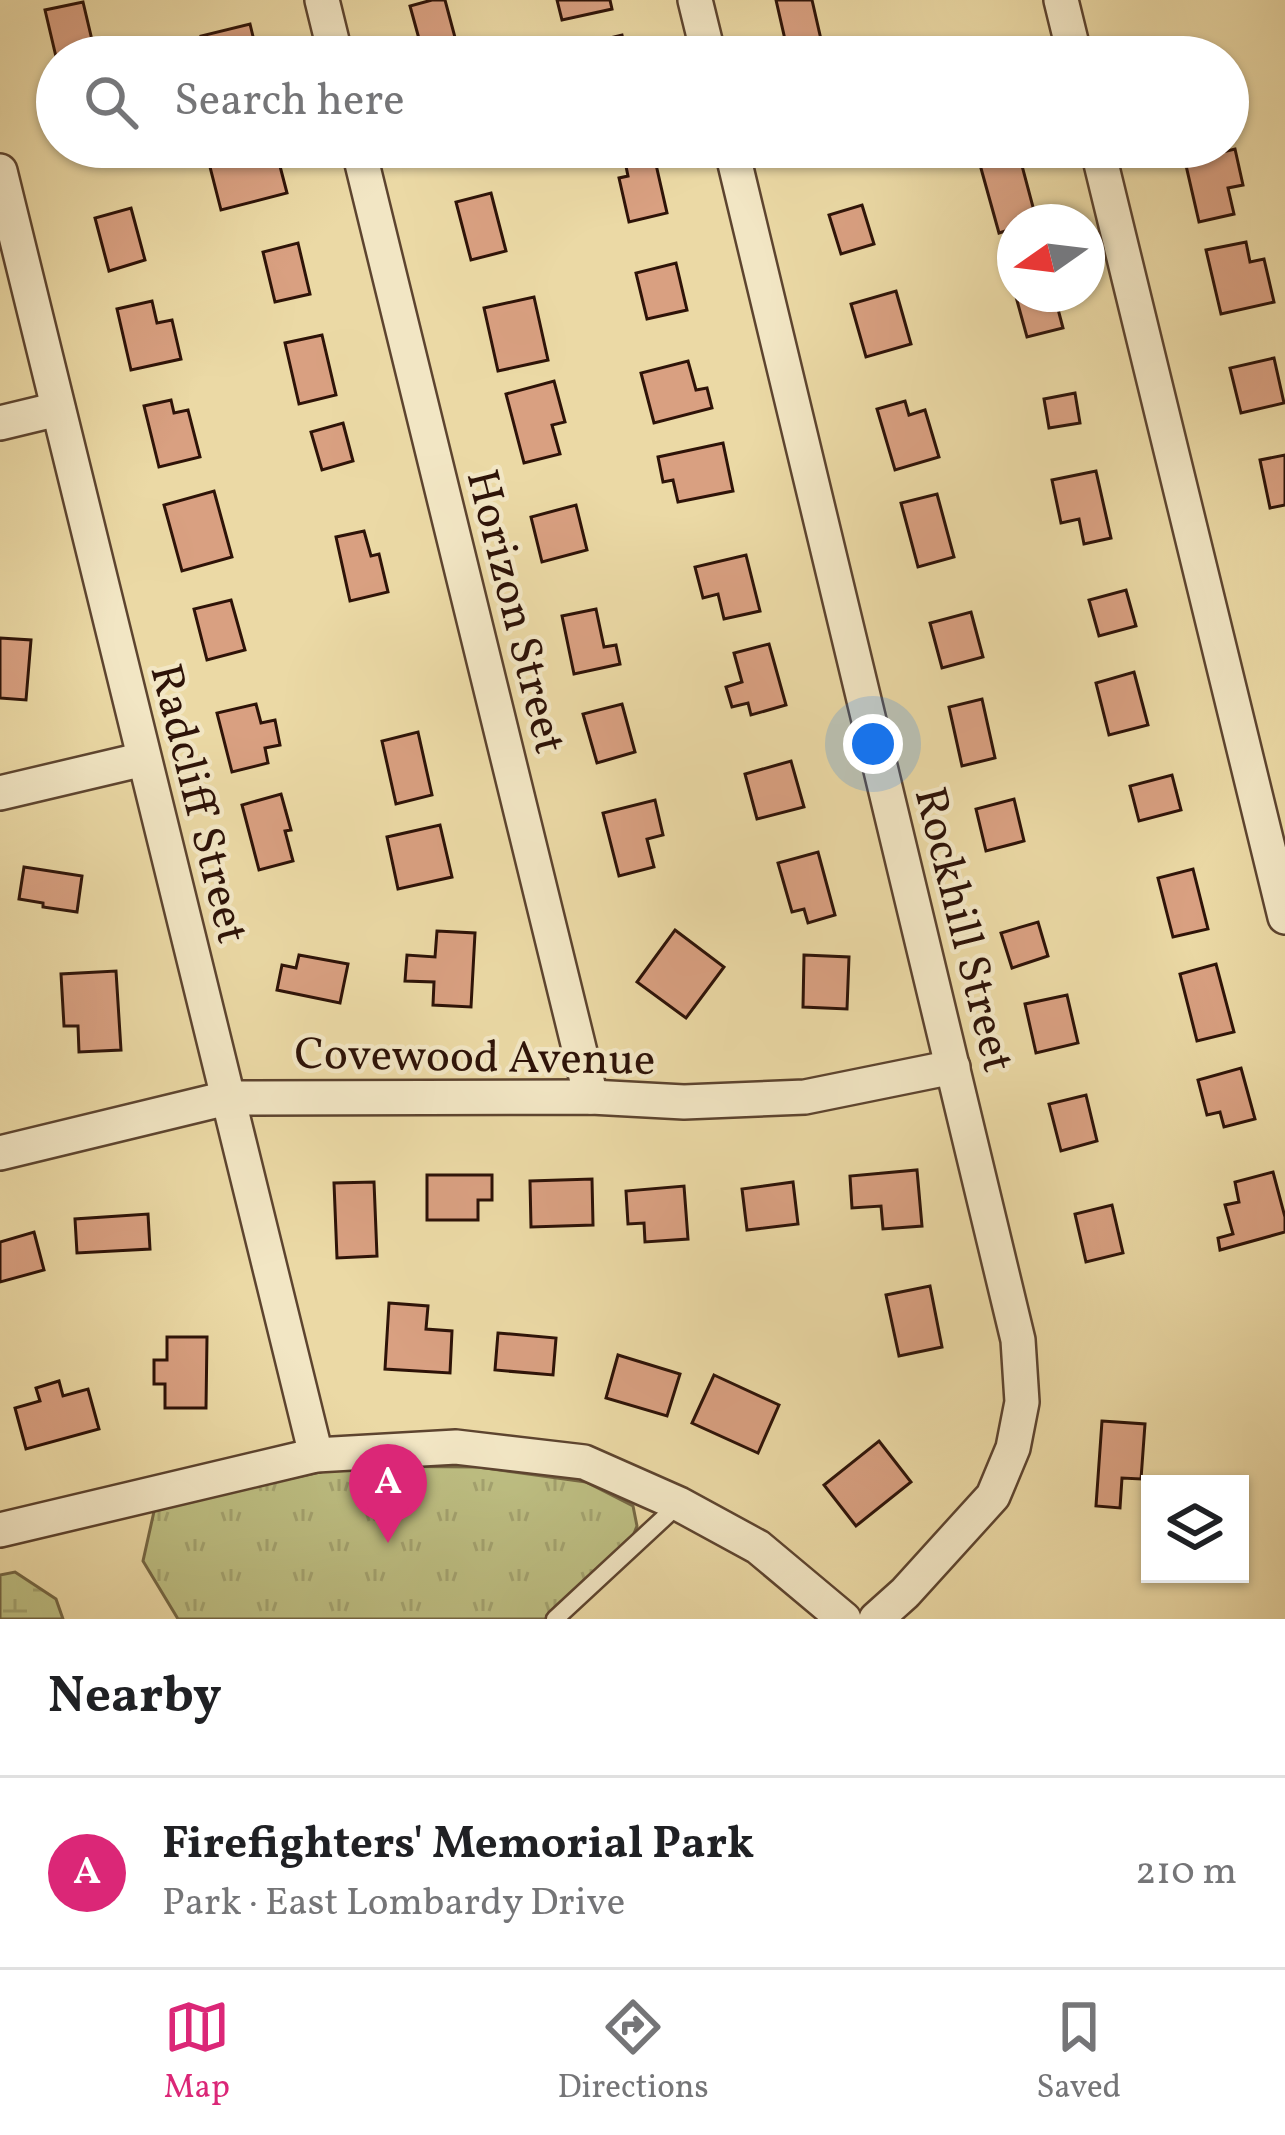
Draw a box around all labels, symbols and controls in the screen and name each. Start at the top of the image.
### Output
search box [36,36,1249,168]
icon: search [78,69,144,135]
text: Search here [174,71,405,134]
north arrow [997,204,1105,312]
street label: Horizon Street [448,464,579,761]
street label: Radcliff Street [131,658,262,950]
your location [843,714,903,774]
street label: Rockhill Street [896,781,1027,1079]
street label: Covewood Avenue [294,1025,656,1094]
pin: A [349,1444,427,1543]
map controls [1141,1475,1249,1583]
button: layers [1141,1475,1249,1583]
text: Nearby [48,1662,222,1733]
text: Firefighters' Memorial Park [162,1814,754,1877]
text: A [73,1846,101,1900]
text: 210 m [1135,1846,1237,1900]
text: Park · East Lombardy Drive [162,1877,625,1931]
tab: Map [164,1994,230,2112]
tab: Directions [557,1994,709,2112]
tab: Saved [1036,1994,1121,2112]

